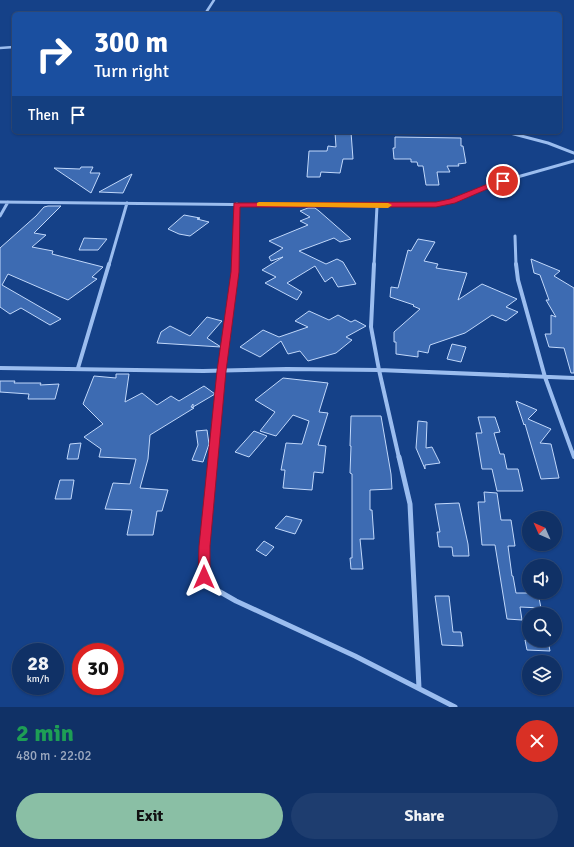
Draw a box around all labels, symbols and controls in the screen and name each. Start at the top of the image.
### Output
text: 300 m [94,26,168,60]
icon: right [28,28,80,80]
text: Turn right [94,60,169,82]
icon: arrive [67,104,89,126]
text: Then [28,106,59,124]
pin [486,164,520,198]
icon: arrive [492,170,514,192]
north arrow [522,511,562,551]
map controls [522,511,562,695]
position arrow [183,556,225,598]
button: sound [522,559,562,599]
button: search [522,607,562,647]
speed limit sign: 30 [72,643,124,695]
text: 28 [27,651,49,676]
button: layers [522,655,562,695]
text: km/h [27,673,49,685]
text: 2 min [16,718,74,748]
button: close [516,720,558,762]
text: 480 m · 22:02 [16,748,92,764]
button: Exit [16,793,283,839]
button: Share [291,793,558,839]

